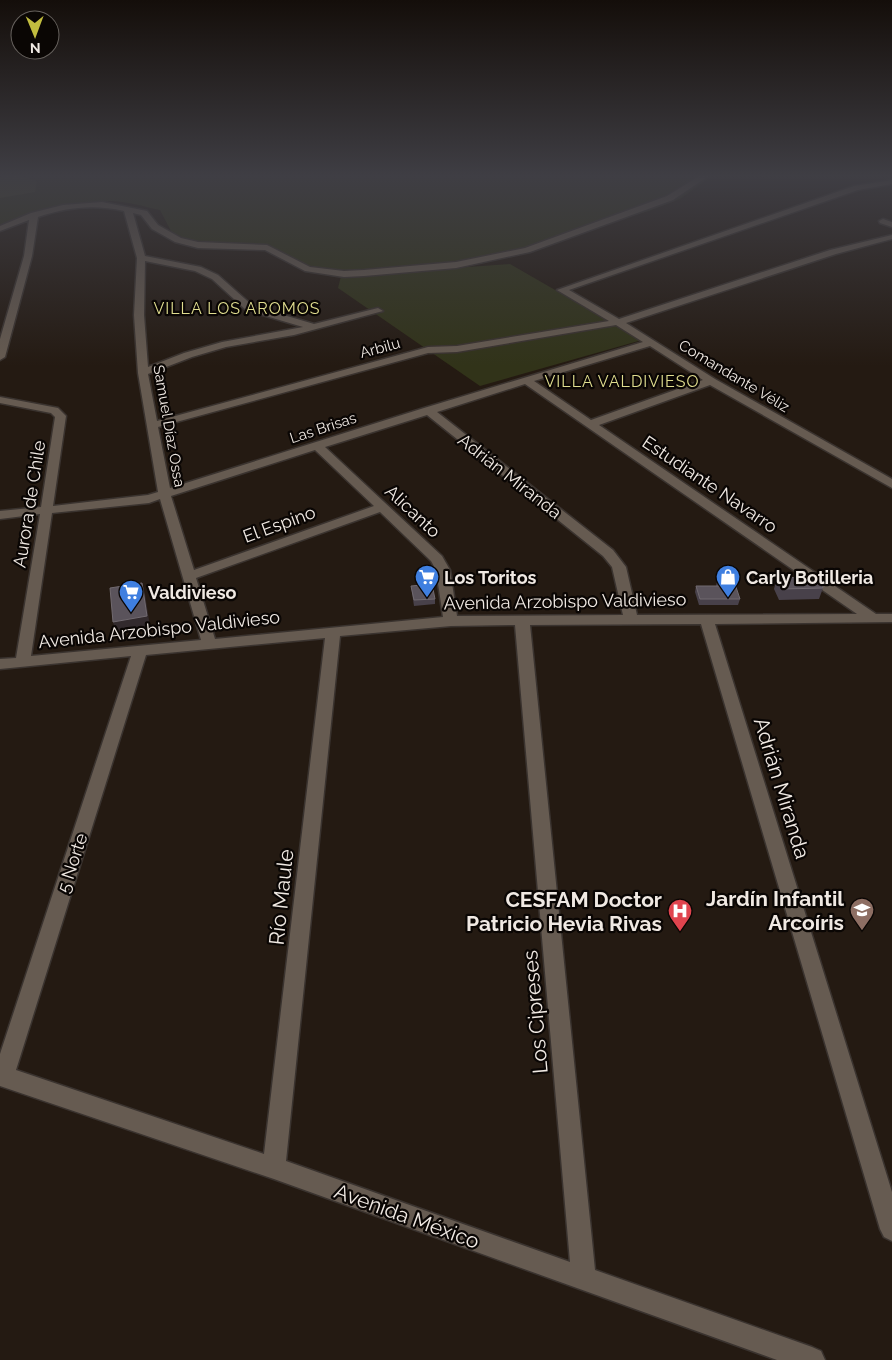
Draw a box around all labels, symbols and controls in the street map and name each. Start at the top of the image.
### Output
north arrow [10,10,60,60]
text: N [30,40,41,56]
district label: VILLA LOS AROMOS [153,299,321,318]
street label: Arbilu [358,334,402,362]
street label: Comandante Véliz [675,336,793,416]
street label: Samuel Díaz Ossa [149,364,189,488]
district label: VILLA VALDIVIESO [544,372,700,391]
street label: Las Brisas [287,409,359,447]
street label: Adrián Miranda [454,429,566,523]
street label: Estudiante Navarro [639,431,782,537]
street label: Aurora de Chile [9,438,50,569]
street label: Alicanto [381,480,445,542]
street label: El Espino [240,501,318,547]
supermarket icon: Los Toritos [414,564,440,598]
shop icon: Carly Botilleria [715,564,741,598]
place label: Los Toritos [444,567,537,588]
place label: Carly Botilleria [746,567,873,588]
supermarket icon: Valdivieso [118,579,144,613]
place label: Valdivieso [148,582,237,603]
street label: Avenida Arzobispo Valdivieso [443,588,687,614]
street label: Avenida Arzobispo Valdivieso [37,606,281,652]
street label: Adrián Miranda [749,714,815,862]
street label: 5 Norte [52,830,92,896]
street label: Río Maule [264,848,298,946]
place label: Jardín Infantil Arcoíris [706,886,844,935]
place label: CESFAM Doctor Patricio Hevia Rivas [466,887,662,936]
school or university icon: Jardín Infantil Arcoíris [849,897,875,931]
hospital icon: CESFAM Doctor Patricio Hevia Rivas [667,898,693,932]
street label: Los Cipreses [517,949,553,1075]
street label: Avenida México [331,1178,483,1254]

